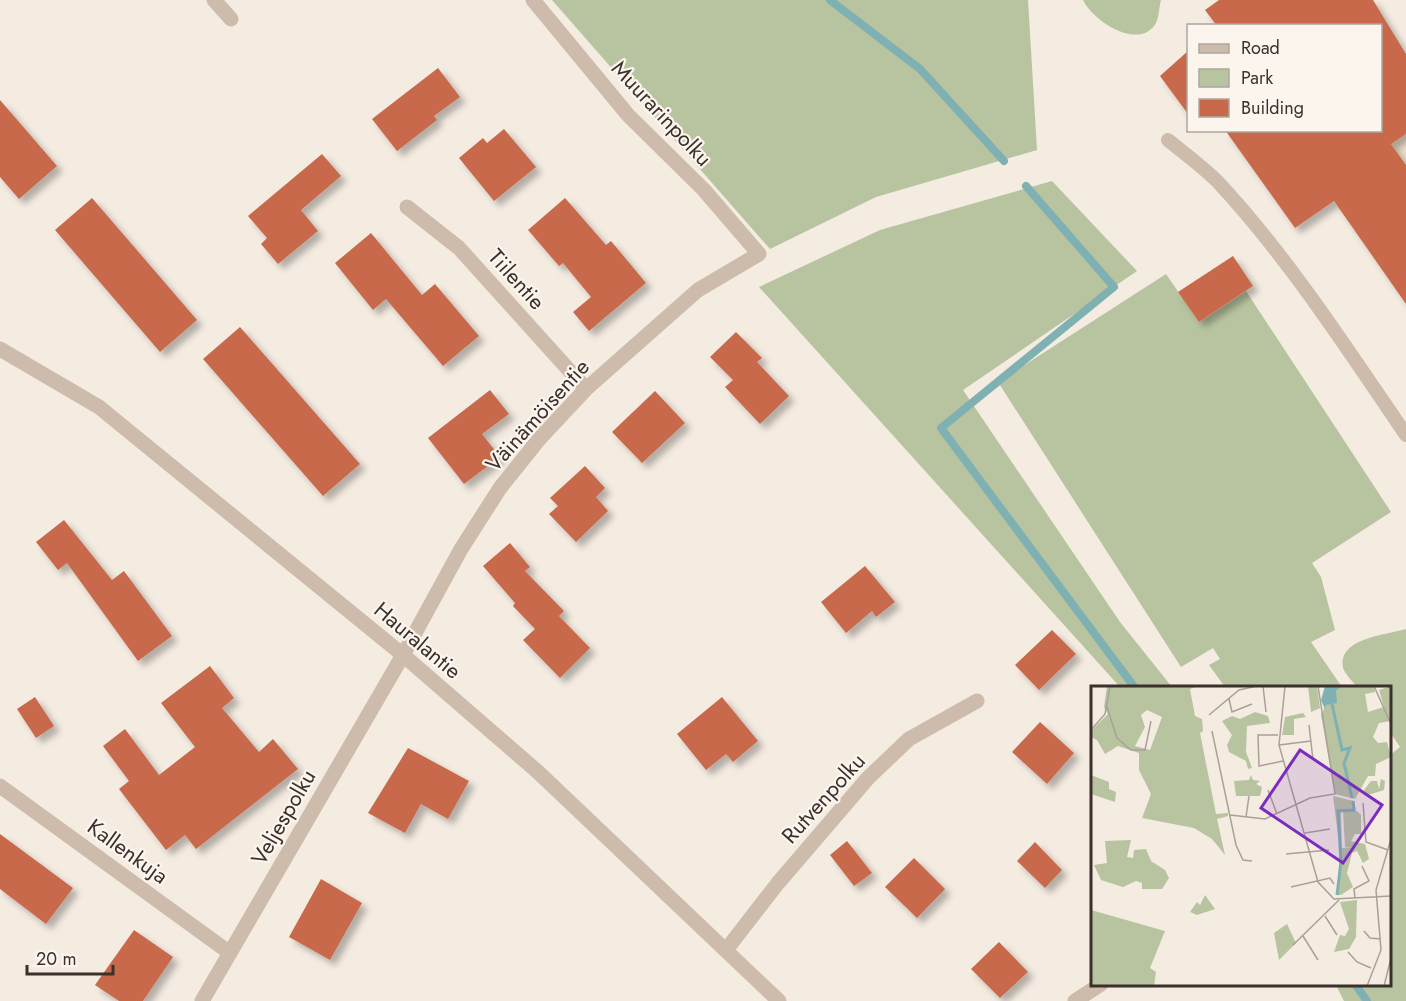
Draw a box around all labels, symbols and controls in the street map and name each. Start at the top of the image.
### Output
legend [1187,24,1382,132]
text: Road [1241,35,1280,61]
street label: Muurarinpolku [604,53,720,173]
text: Park [1241,65,1273,91]
text: Building [1241,95,1304,121]
street label: Tiilentie [481,242,553,316]
street label: Väinämöisentie [478,351,596,479]
street label: Hauralantie [367,594,469,686]
inset map [1091,686,1391,986]
street label: Rutvenpolku [774,746,872,850]
street label: Veljespolku [243,763,323,871]
street label: Kallenkuja [81,811,175,891]
scale bar [27,938,112,976]
text: 20 m [36,946,76,972]

